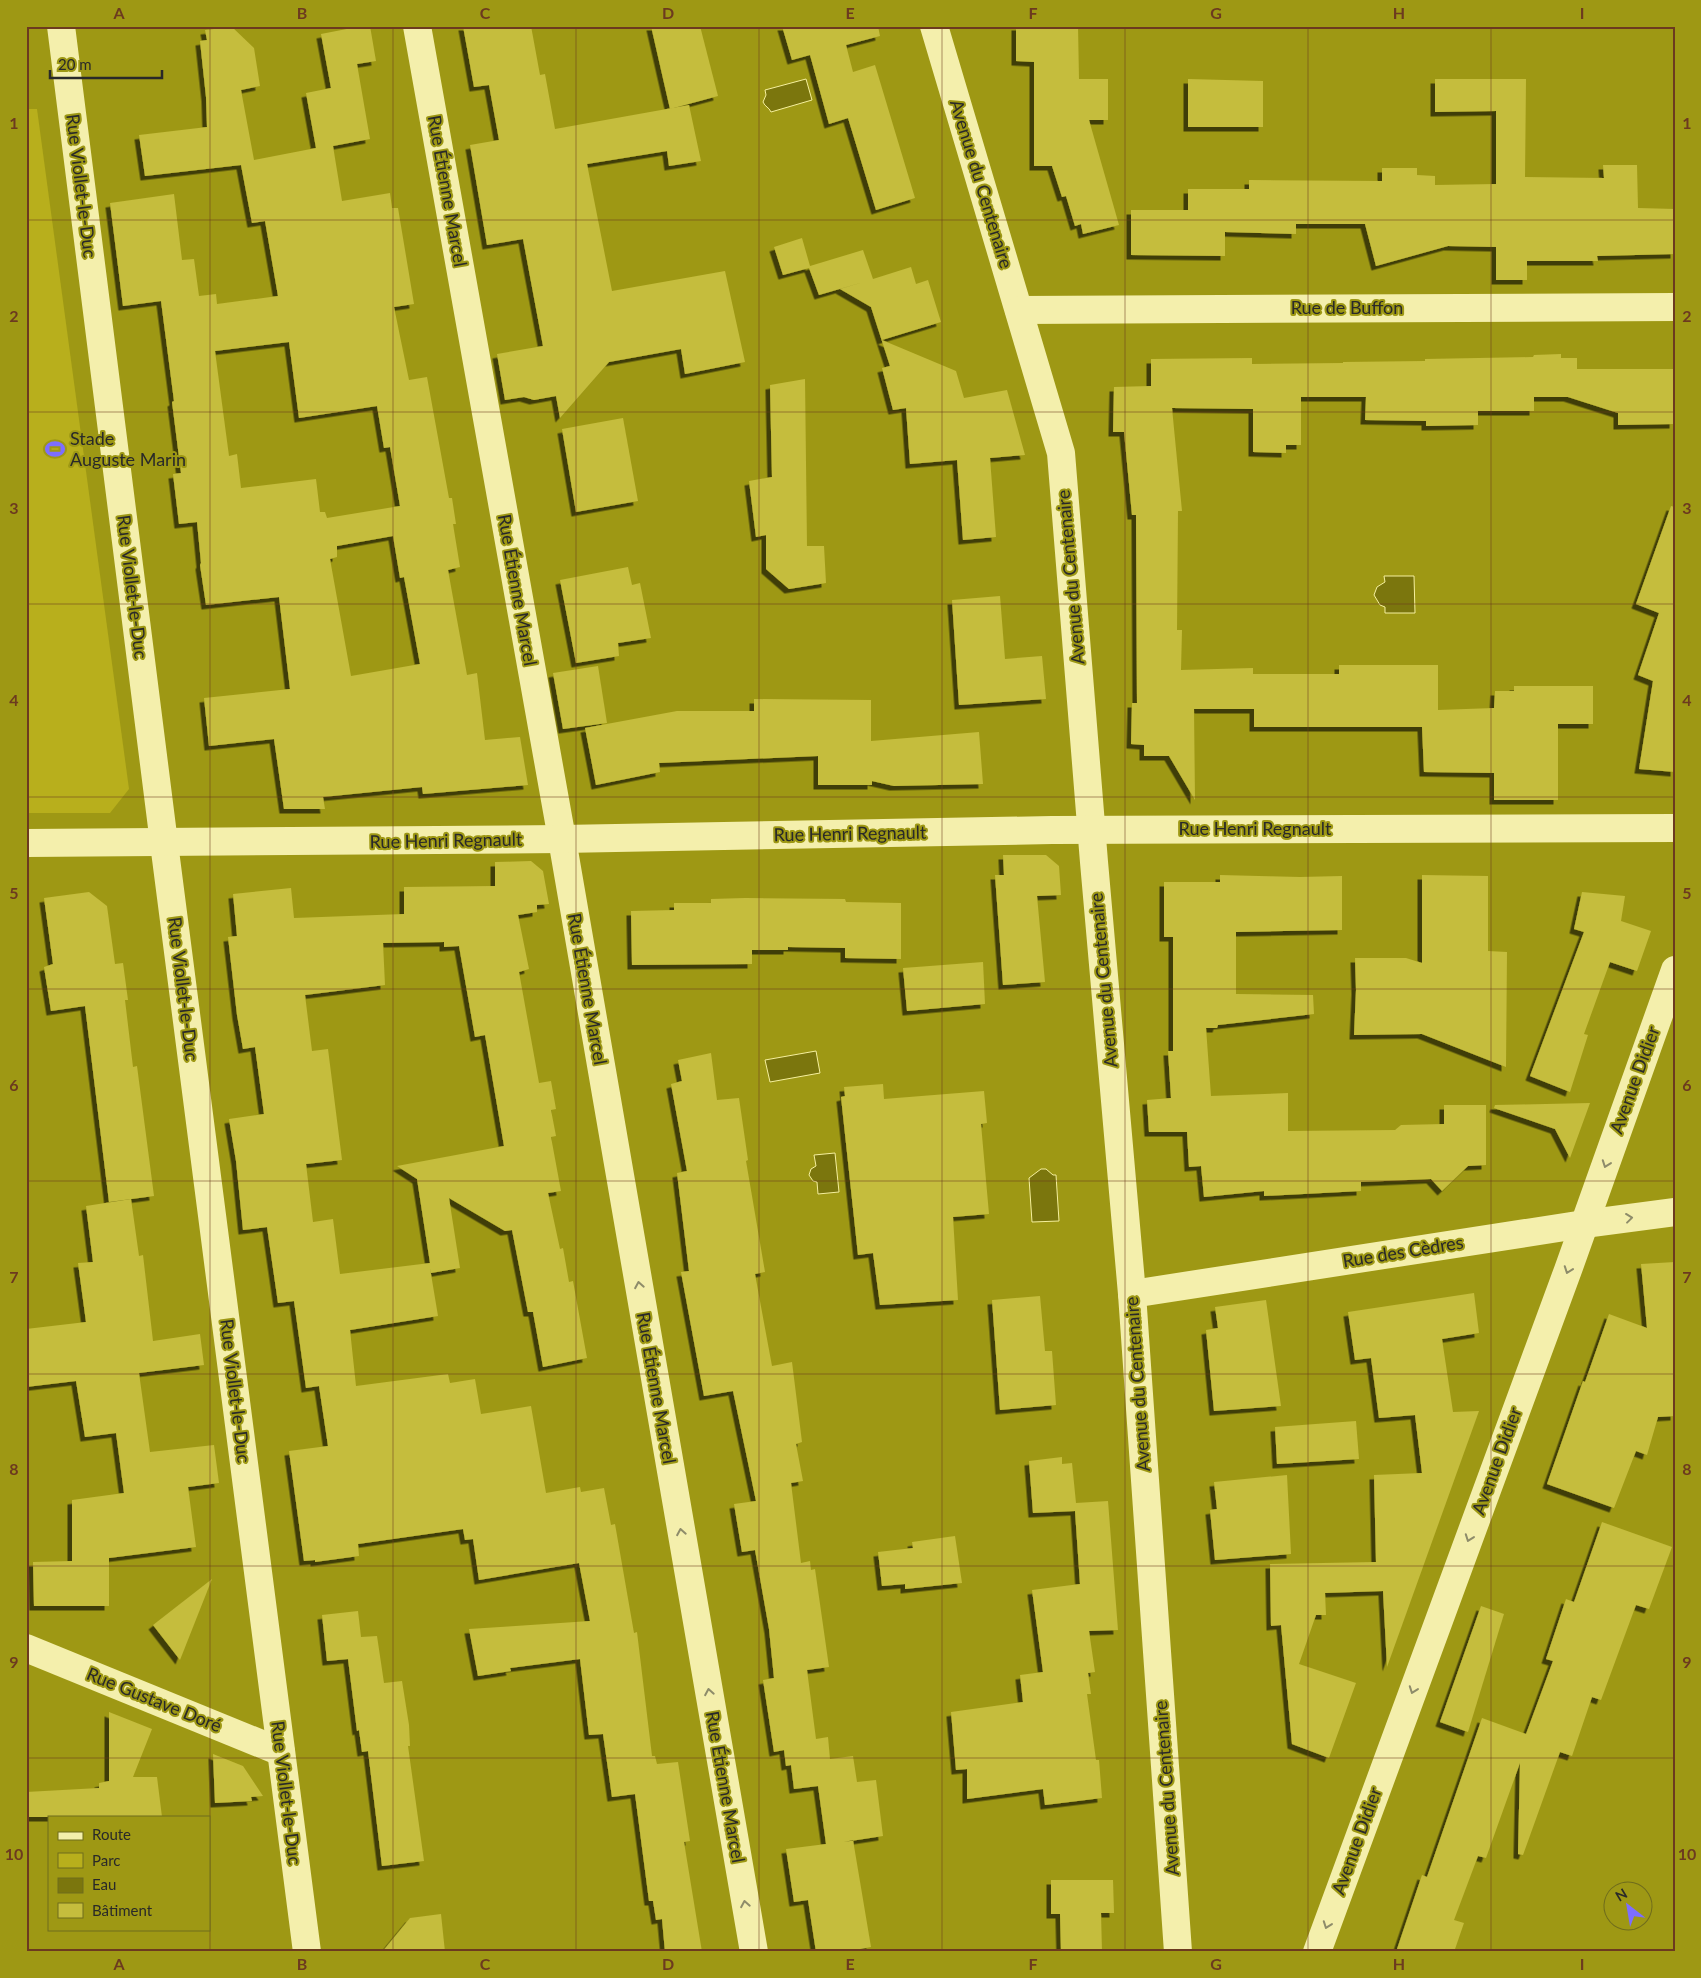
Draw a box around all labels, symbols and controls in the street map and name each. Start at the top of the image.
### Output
text: A [112,3,125,22]
text: B [297,3,307,22]
text: C [480,3,491,22]
text: D [662,3,674,22]
text: E [845,3,855,22]
text: F [1028,3,1038,22]
text: G [1210,3,1222,22]
text: H [1393,3,1405,22]
text: I [1580,3,1584,22]
scale bar [50,48,162,80]
text: 20 m [58,55,92,73]
street label: Avenue du Centenaire [946,97,1018,271]
text: 1 [9,113,19,132]
street label: Rue Viollet-le-Duc [62,113,102,259]
street label: Rue Étienne Marcel [424,113,472,268]
text: 1 [1682,113,1692,132]
street label: Rue de Buffon [1291,296,1403,318]
text: 2 [9,306,19,325]
text: 2 [1682,306,1692,325]
place label: Stade Auguste Marin [70,427,186,470]
sports icon: Stade Auguste Marin [44,438,66,460]
street label: Avenue du Centenaire [1051,489,1089,665]
text: 3 [9,498,19,517]
text: 3 [1682,498,1692,517]
street label: Rue Étienne Marcel [494,512,542,667]
street label: Rue Viollet-le-Duc [113,514,153,660]
text: 4 [9,690,19,709]
text: 4 [1682,690,1692,709]
street label: Rue Henri Regnault [1179,817,1332,839]
street label: Rue Henri Regnault [773,821,927,845]
street label: Rue Henri Regnault [369,828,523,852]
text: 5 [9,883,19,902]
text: 5 [1682,883,1692,902]
street label: Avenue du Centenaire [1084,892,1122,1068]
street label: Rue Étienne Marcel [564,911,612,1066]
street label: Rue Viollet-le-Duc [164,916,204,1062]
street label: Avenue Didier [1604,1023,1664,1136]
text: 6 [9,1075,19,1094]
text: 6 [1682,1075,1692,1094]
one-way arrow [1602,1159,1612,1168]
one-way arrow [1626,1213,1634,1224]
street label: Rue des Cèdres [1341,1231,1465,1271]
one-way arrow [1564,1265,1574,1274]
text: 7 [9,1267,19,1286]
text: 7 [1682,1267,1692,1286]
one-way arrow [634,1281,644,1290]
street label: Avenue du Centenaire [1120,1296,1154,1472]
street label: Rue Étienne Marcel [633,1310,681,1465]
street label: Rue Viollet-le-Duc [216,1318,256,1464]
street label: Avenue Didier [1466,1404,1526,1517]
text: 8 [9,1459,19,1478]
text: 8 [1682,1459,1692,1478]
one-way arrow [677,1527,687,1536]
one-way arrow [1465,1533,1475,1541]
text: 9 [9,1652,19,1671]
text: 9 [1682,1652,1692,1671]
street label: Rue Gustave Doré [84,1662,225,1736]
one-way arrow [1409,1685,1419,1694]
one-way arrow [704,1687,714,1696]
street label: Avenue du Centenaire [1149,1700,1183,1876]
street label: Rue Étienne Marcel [702,1709,750,1864]
street label: Rue Viollet-le-Duc [267,1720,307,1866]
street label: Avenue Didier [1326,1784,1386,1897]
legend [48,1816,210,1930]
text: Route [92,1825,131,1843]
text: 10 [5,1844,23,1863]
text: 10 [1678,1844,1696,1863]
text: Parc [92,1851,121,1869]
text: Eau [92,1875,116,1893]
north arrow [1604,1880,1654,1930]
text: N [1612,1884,1630,1904]
one-way arrow [741,1899,751,1908]
text: Bâtiment [92,1901,153,1919]
one-way arrow [1323,1920,1333,1929]
text: A [112,1954,125,1973]
text: B [297,1954,307,1973]
text: C [480,1954,491,1973]
text: D [662,1954,674,1973]
text: E [845,1954,855,1973]
text: F [1028,1954,1038,1973]
text: G [1210,1954,1222,1973]
text: H [1393,1954,1405,1973]
text: I [1580,1954,1584,1973]

